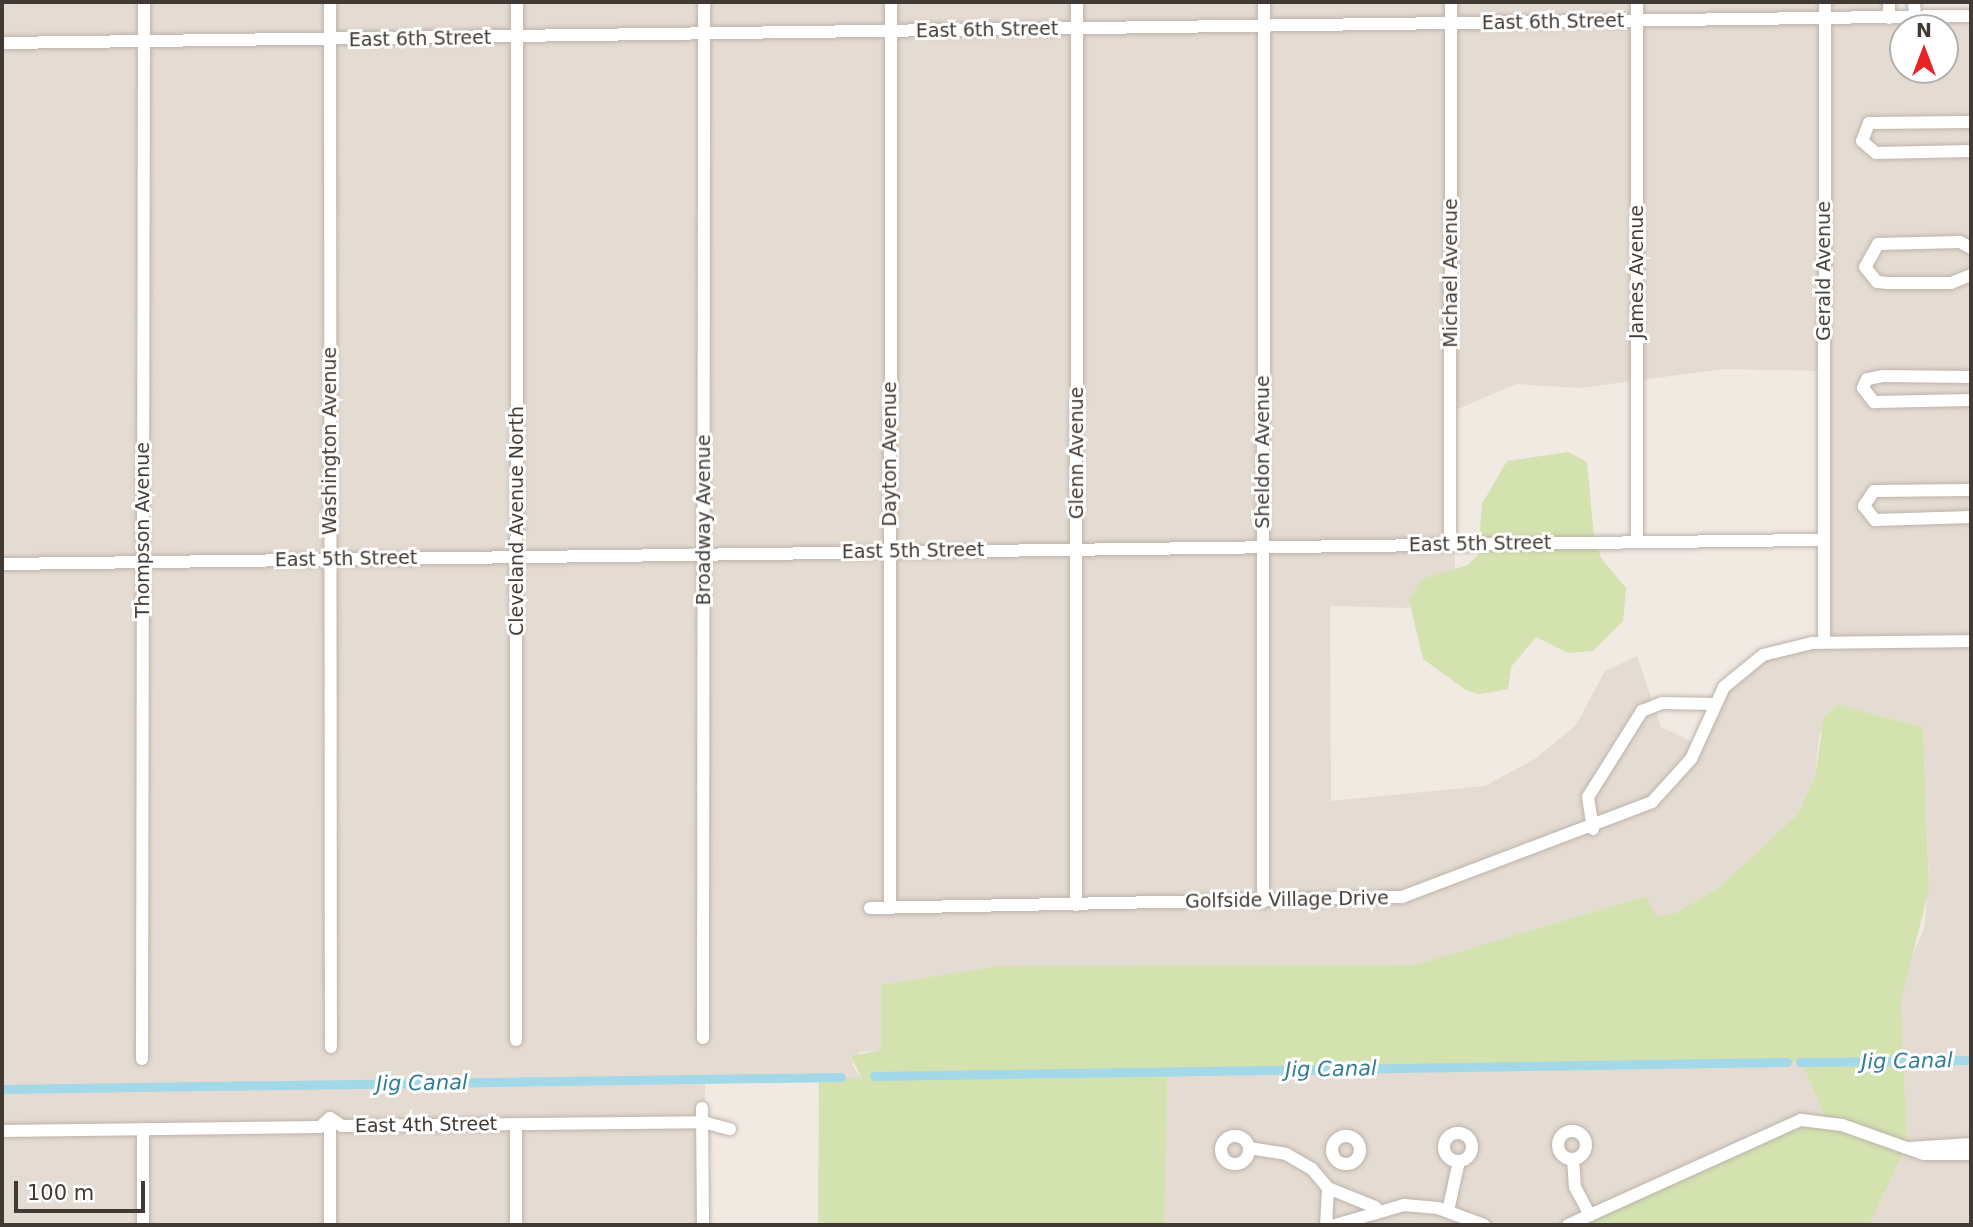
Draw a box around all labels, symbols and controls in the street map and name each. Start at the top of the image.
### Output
street label: East 6th Street [1482,9,1624,35]
north arrow [1889,14,1959,84]
street label: East 6th Street [916,17,1058,43]
text: N [1916,19,1932,41]
street label: East 6th Street [349,26,491,52]
street label: Michael Avenue [1440,198,1462,348]
street label: Gerald Avenue [1813,201,1835,341]
street label: James Avenue [1626,205,1648,339]
street label: Washington Avenue [319,347,341,535]
street label: Sheldon Avenue [1252,375,1274,529]
street label: Dayton Avenue [879,381,901,527]
street label: Glenn Avenue [1066,387,1088,519]
street label: Cleveland Avenue North [506,406,528,636]
street label: Broadway Avenue [693,435,715,605]
street label: Thompson Avenue [132,442,154,618]
street label: East 5th Street [1409,531,1551,557]
street label: East 5th Street [842,538,984,564]
street label: East 5th Street [275,546,417,572]
street label: Golfside Village Drive [1185,887,1389,913]
water label: Jig Canal [1861,1048,1953,1074]
water label: Jig Canal [1285,1056,1377,1082]
water label: Jig Canal [376,1070,468,1096]
street label: East 4th Street [355,1112,497,1138]
scale bar [18,1168,149,1212]
text: 100 m [27,1181,94,1205]

